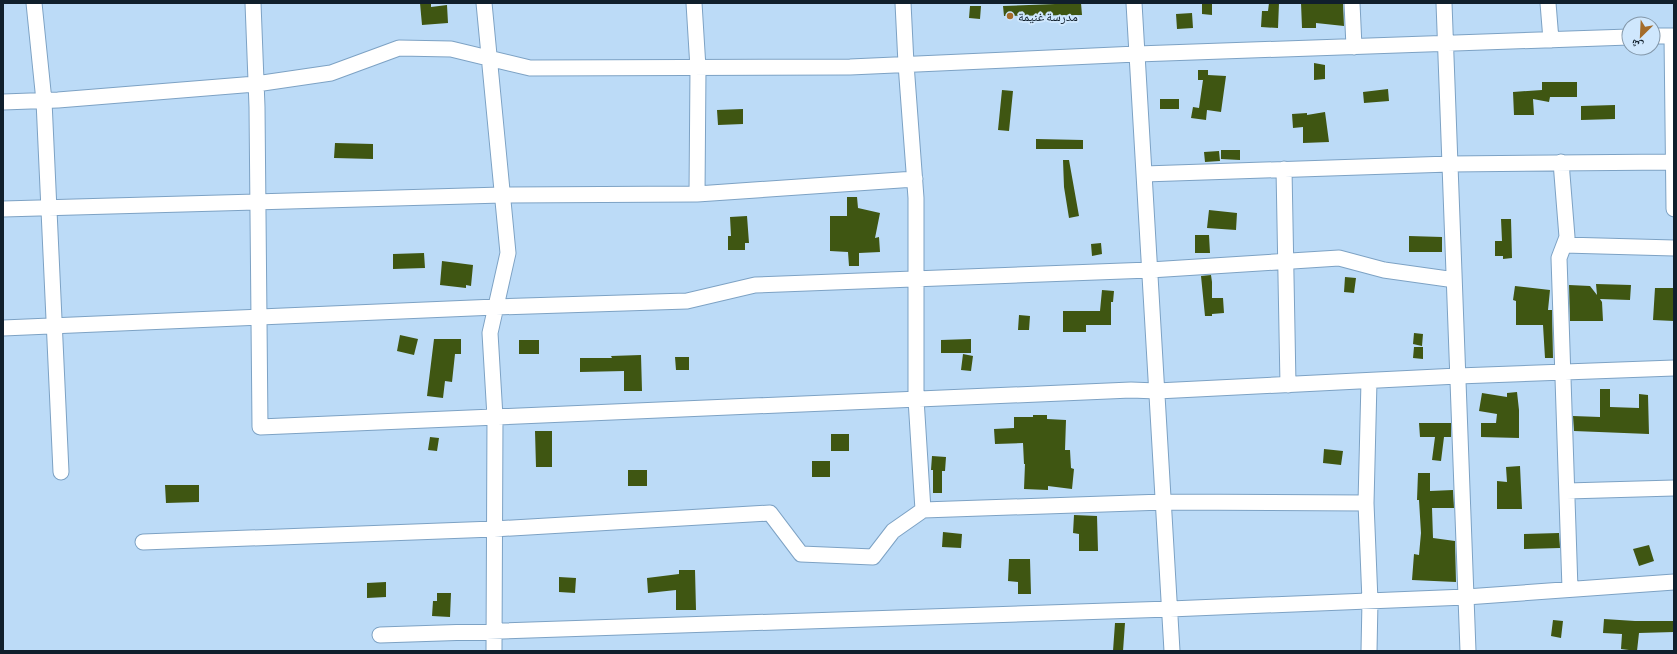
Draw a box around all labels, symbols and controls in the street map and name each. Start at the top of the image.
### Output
place label: مدرسة غنيمة [1018,9,1078,25]
marker: مدرسة غنيمة [1005,11,1015,21]
north arrow [1621,16,1661,56]
text: ش [1629,35,1646,53]

